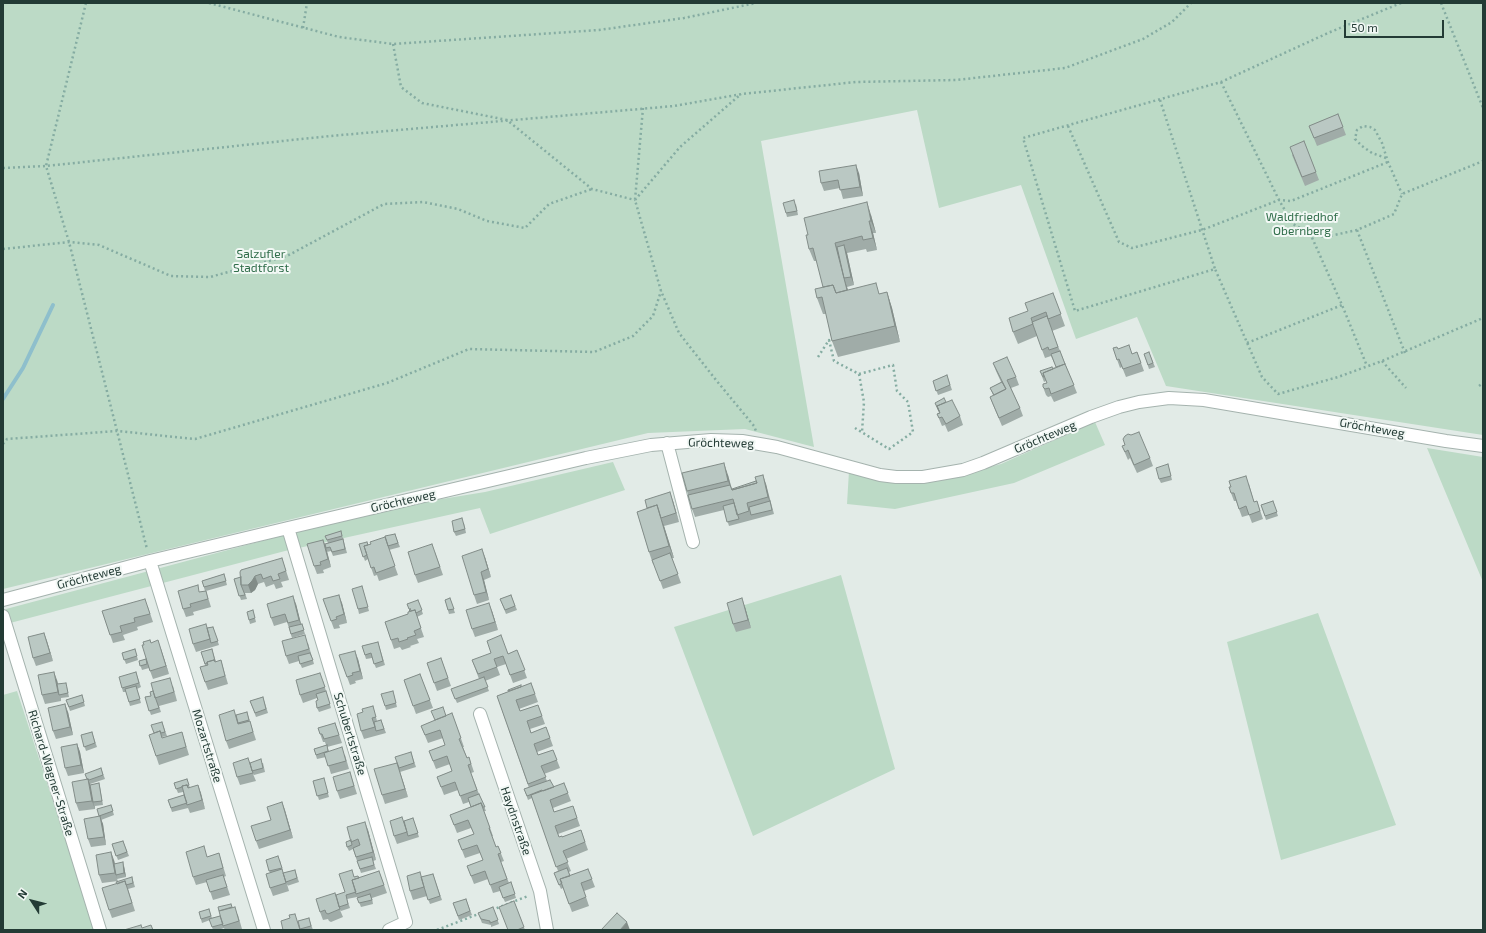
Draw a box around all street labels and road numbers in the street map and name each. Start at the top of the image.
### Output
street label: Gröchteweg [1338,415,1406,441]
street label: Gröchteweg [1012,418,1078,456]
street label: Gröchteweg [688,435,754,451]
street label: Gröchteweg [369,487,437,515]
street label: Gröchteweg [55,562,123,592]
street label: Schubertstraße [331,691,369,777]
street label: Richard-Wagner-Straße [25,708,77,838]
street label: Mozartstraße [189,708,225,784]
street label: Haydnstraße [498,785,534,857]

